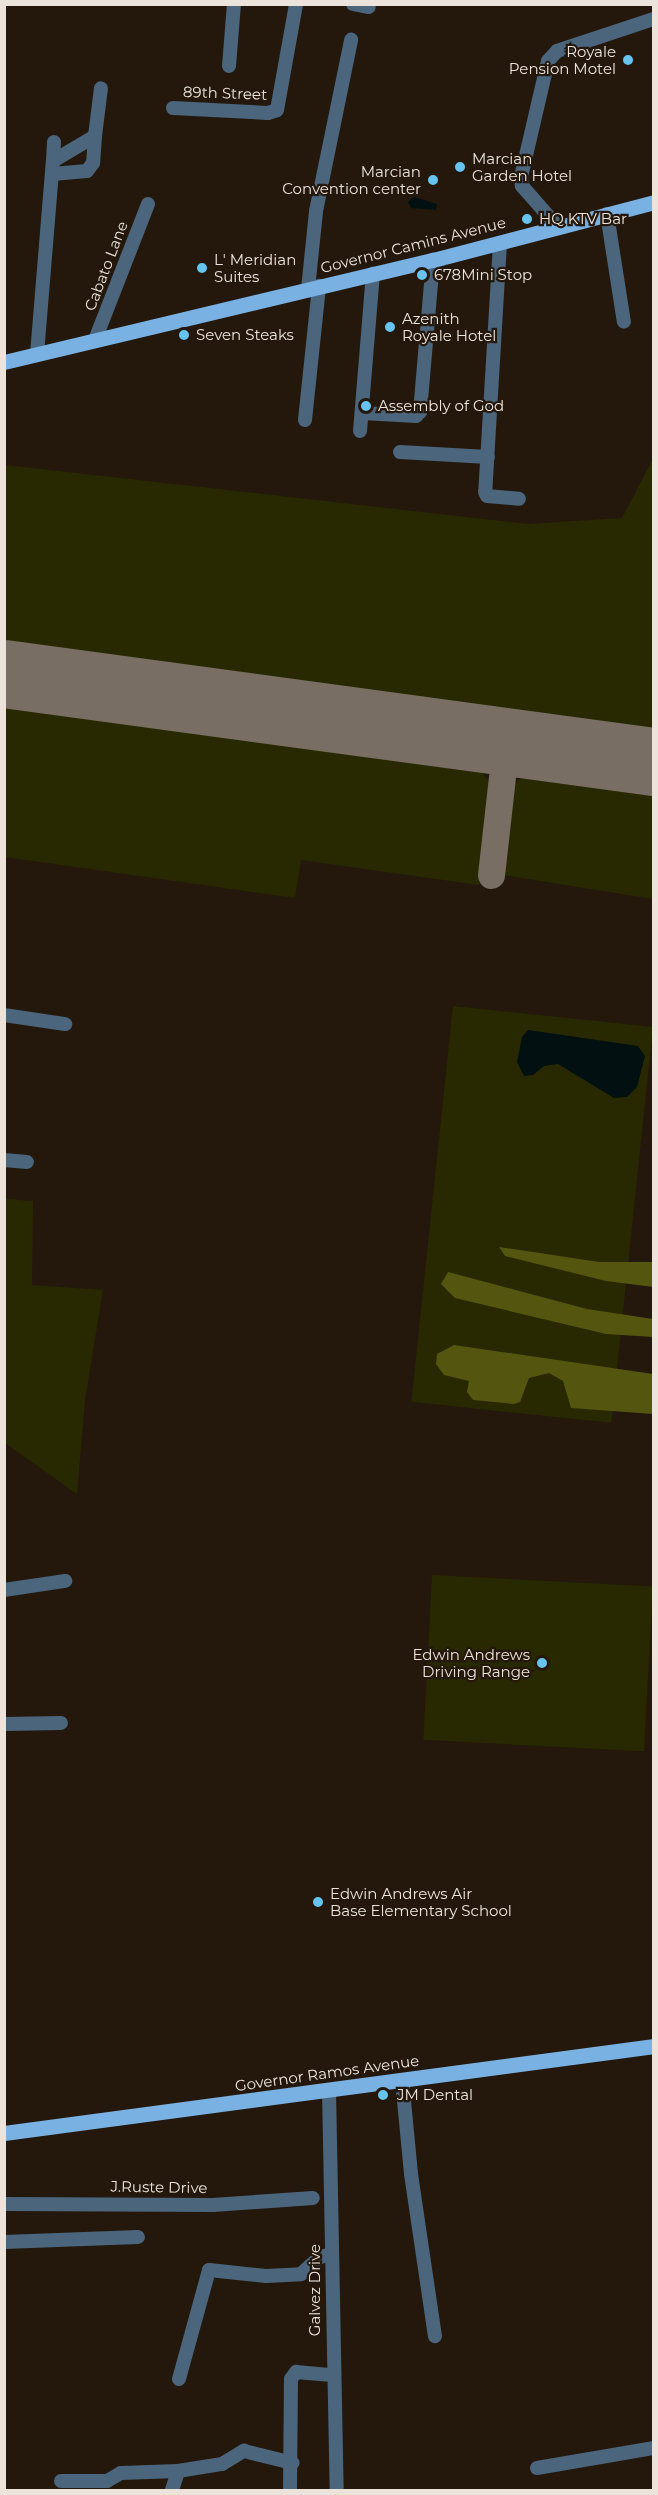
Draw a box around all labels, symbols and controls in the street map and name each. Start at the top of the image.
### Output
place label: Royale Pension Motel [509,42,616,77]
marker: Royale Pension Motel [621,53,635,67]
street label: 89th Street [183,83,267,103]
place label: Marcian Garden Hotel [472,149,572,184]
marker: Marcian Garden Hotel [453,160,467,174]
place label: Marcian Convention center [282,162,421,197]
marker: Marcian Convention center [426,173,440,187]
place label: HQ KTV Bar [539,210,627,228]
marker: HQ KTV Bar [520,212,534,226]
street label: Governor Camins Avenue [318,213,508,277]
street label: Cabato Lane [81,219,131,313]
place label: L' Meridian Suites [214,250,296,285]
marker: L' Meridian Suites [195,261,209,275]
place label: 678Mini Stop [434,266,532,284]
marker: 678Mini Stop [415,268,429,282]
place label: Azenith Royale Hotel [402,309,496,344]
marker: Azenith Royale Hotel [383,320,397,334]
place label: Seven Steaks [196,326,294,344]
marker: Seven Steaks [177,328,191,342]
place label: Assembly of God [378,397,504,415]
marker: Assembly of God [359,399,373,413]
place label: Edwin Andrews Driving Range [412,1645,530,1680]
marker: Edwin Andrews Driving Range [535,1656,549,1670]
place label: Edwin Andrews Air Base Elementary School [330,1884,512,1919]
marker: Edwin Andrews Air Base Elementary School [311,1895,325,1909]
street label: Governor Ramos Avenue [234,2051,420,2095]
marker: JM Dental [374,2086,392,2104]
place label: JM Dental [397,2086,473,2104]
street label: J.Ruste Drive [110,2177,208,2197]
street label: Galvez Drive [306,2244,324,2336]

